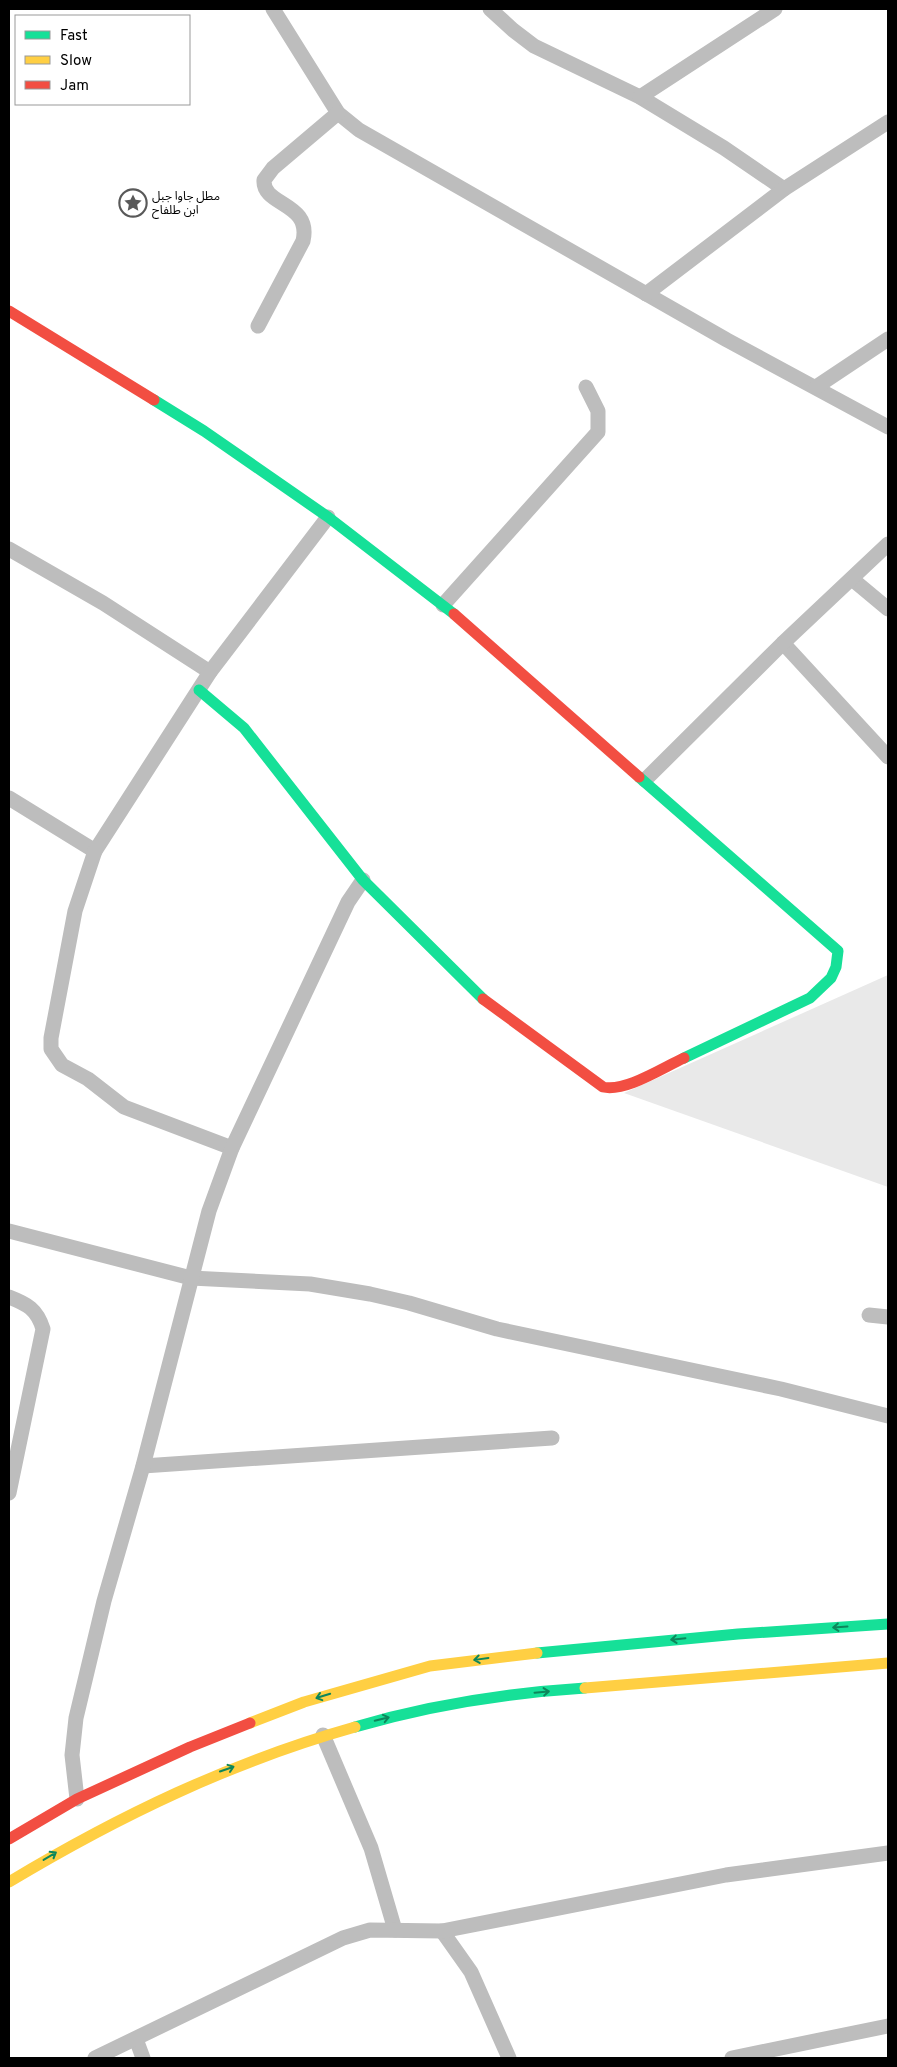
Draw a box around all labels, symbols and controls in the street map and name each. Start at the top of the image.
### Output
legend [15,15,190,105]
text: Fast [60,27,88,46]
text: Slow [60,52,92,71]
text: Jam [60,77,89,96]
place icon: مطل جاوا جبل ابن طلفاح [118,188,148,218]
place label: مطل جاوا جبل ابن طلفاح [152,189,220,219]
one-way arrow [832,1623,848,1632]
one-way arrow [670,1635,686,1644]
one-way arrow [473,1654,489,1664]
one-way arrow [533,1687,549,1697]
one-way arrow [316,1692,332,1702]
one-way arrow [373,1714,389,1723]
one-way arrow [219,1764,234,1773]
one-way arrow [43,1850,57,1861]

